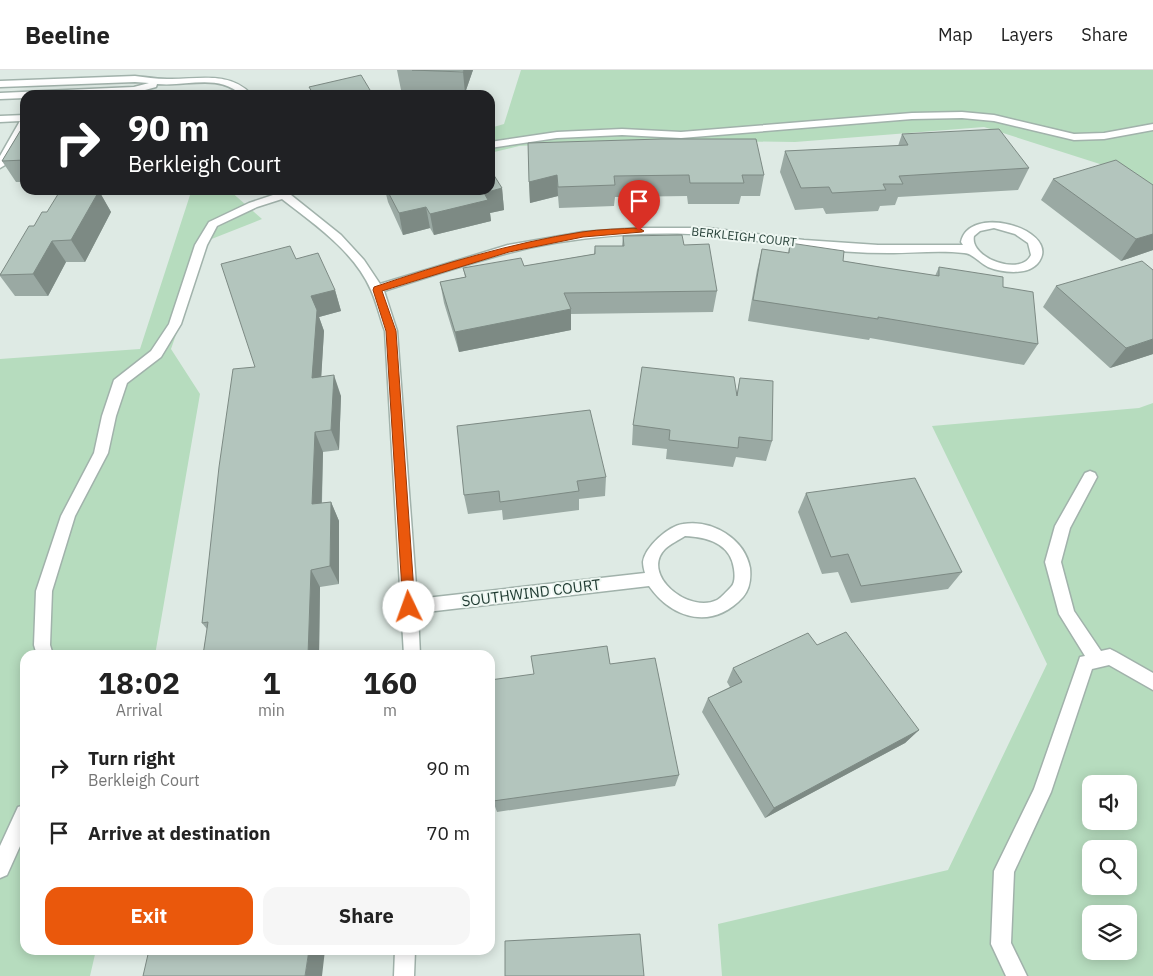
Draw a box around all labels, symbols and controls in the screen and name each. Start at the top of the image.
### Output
text: Beeline [25,19,110,51]
text: Map [938,23,973,46]
text: Layers [1001,23,1053,46]
text: Share [1081,23,1128,46]
text: 90 m [128,105,210,151]
icon: right [45,110,110,175]
text: Berkleigh Court [128,149,281,178]
pin [618,180,660,231]
icon: arrive [625,187,653,215]
street label: BERKLEIGH COURT [691,224,798,250]
street label: SOUTHWIND COURT [460,574,602,610]
position arrow [382,580,434,632]
text: 18:02 [98,663,180,702]
text: 1 [262,663,280,702]
text: 160 [363,663,417,702]
text: Arrival [116,700,162,720]
text: min [258,700,285,720]
text: m [383,700,397,720]
text: Turn right [88,746,175,770]
icon: right [45,754,73,782]
text: 90 m [426,756,470,780]
text: Berkleigh Court [88,770,200,790]
map controls [1082,775,1137,960]
button: sound [1082,775,1137,830]
icon: arrive [45,819,73,847]
text: Arrive at destination [88,821,271,845]
text: 70 m [426,821,470,845]
button: search [1082,840,1137,895]
button: Exit [45,887,253,945]
button: Share [263,887,470,945]
button: layers [1082,905,1137,960]

